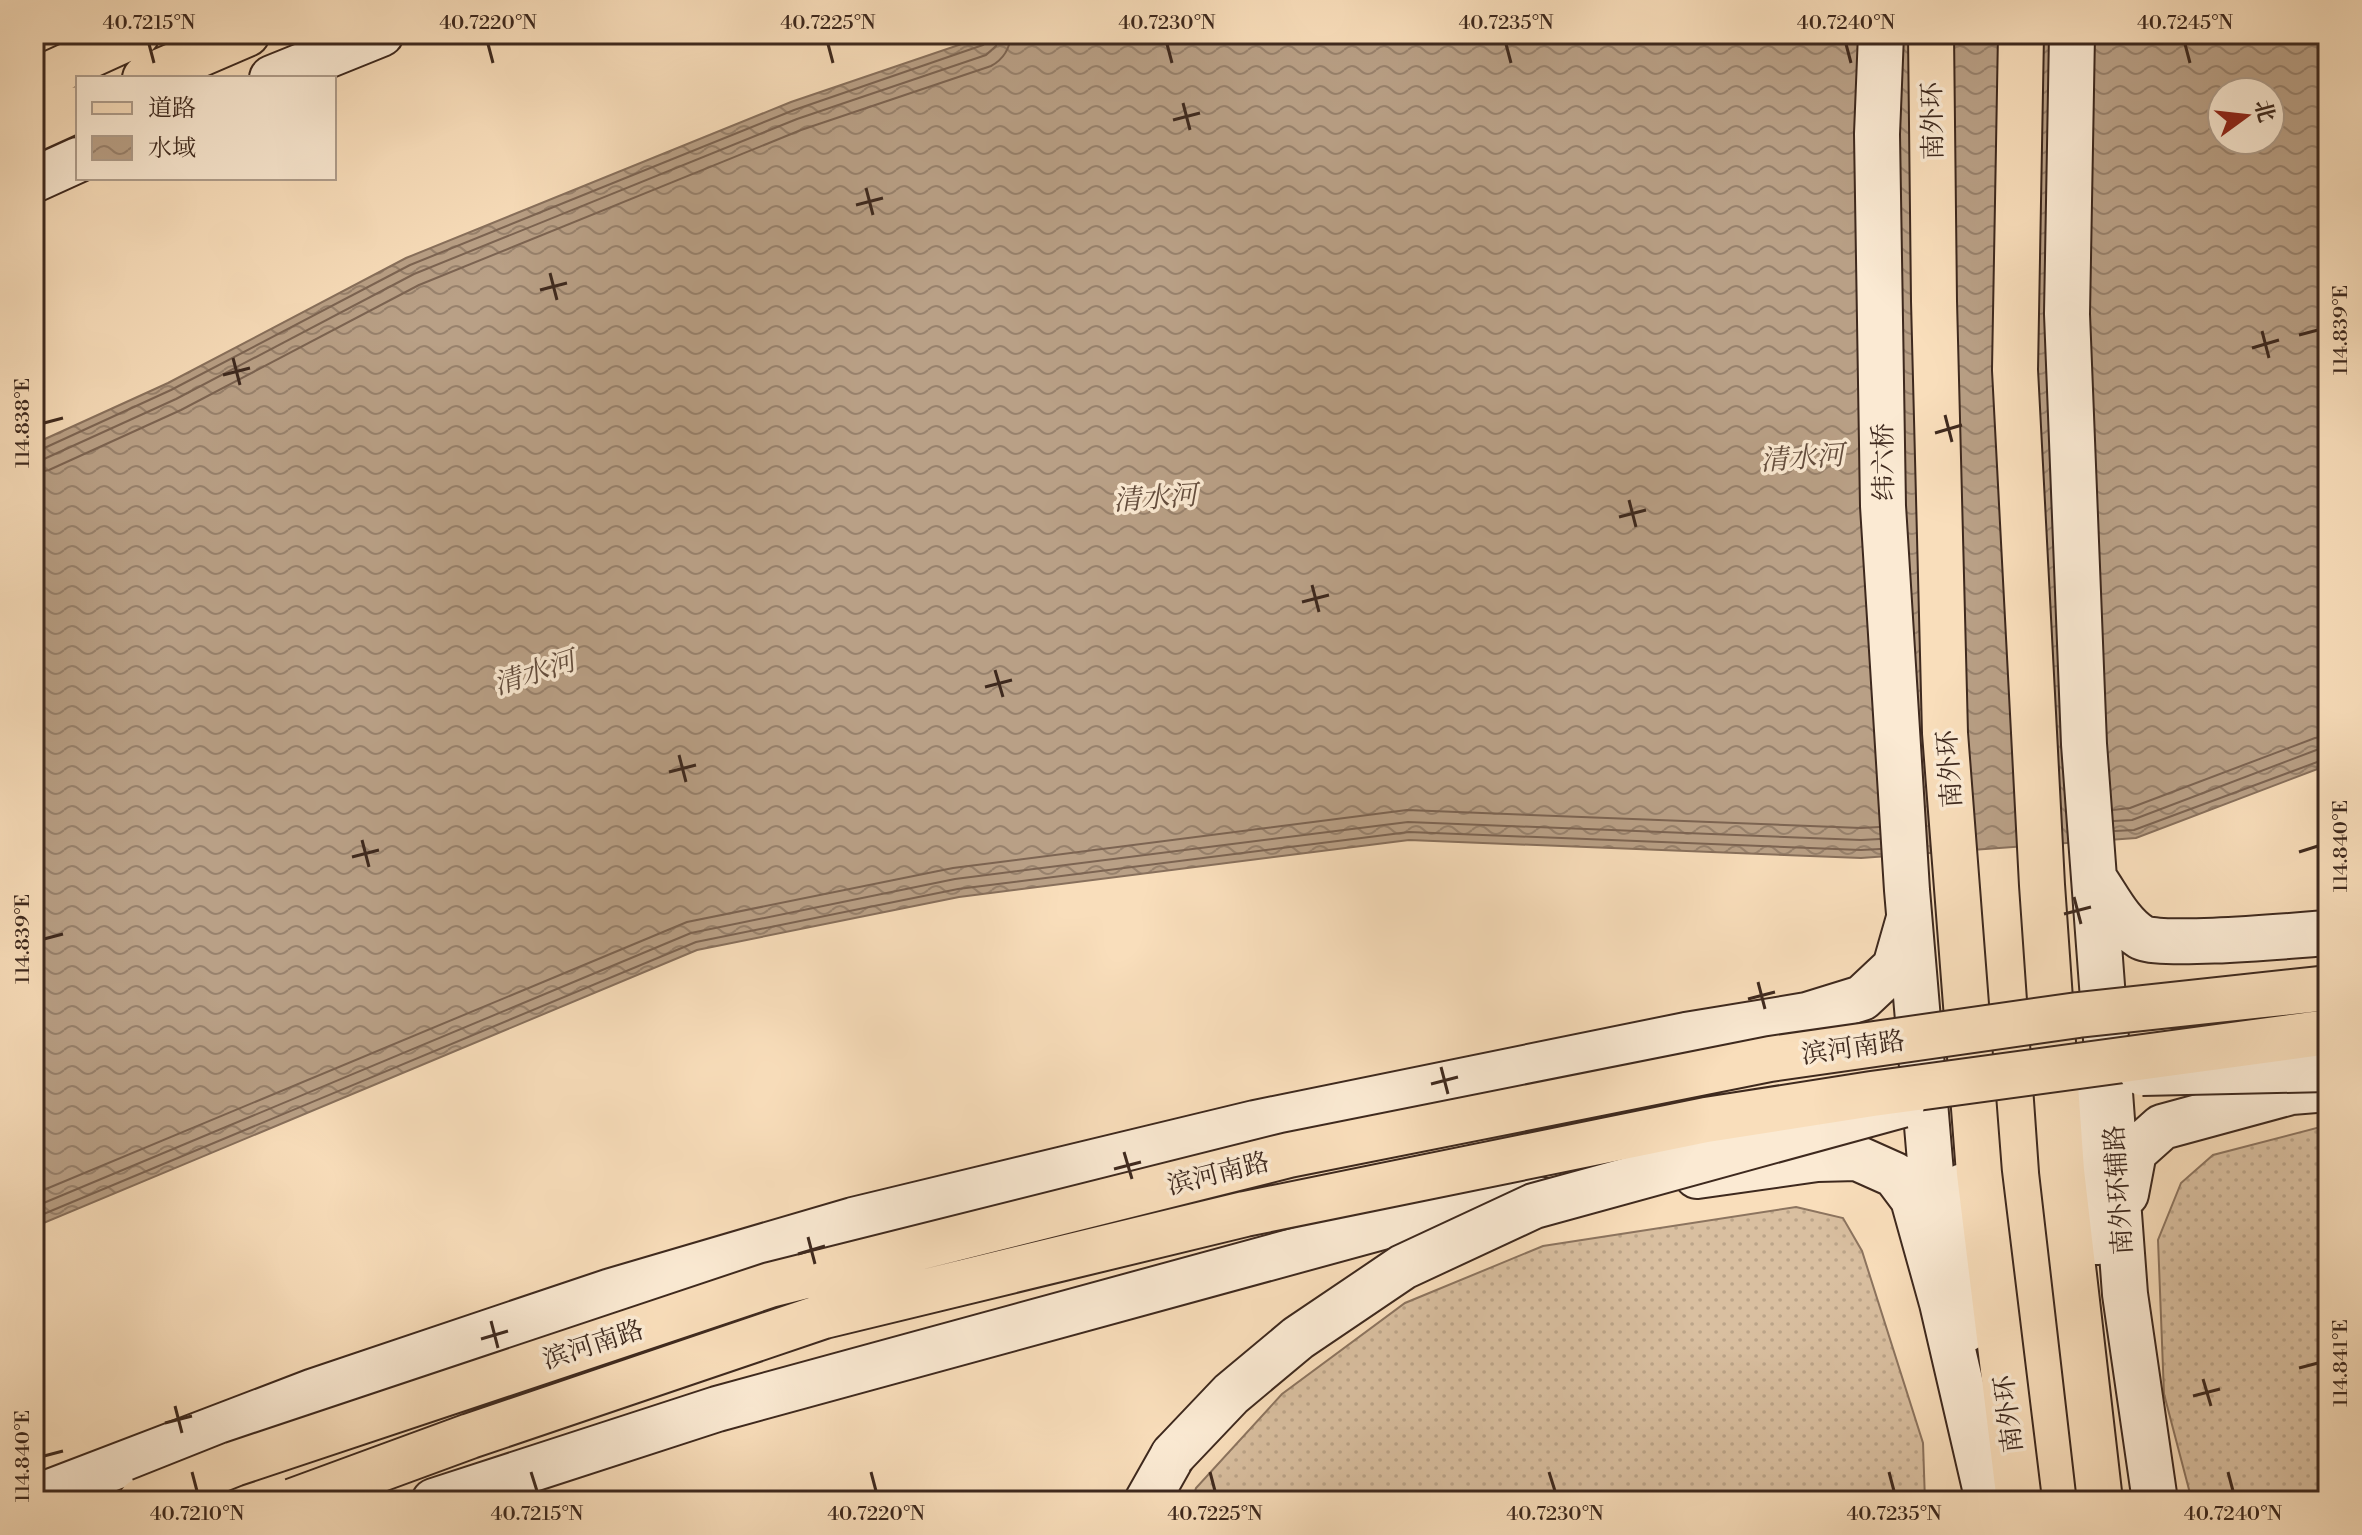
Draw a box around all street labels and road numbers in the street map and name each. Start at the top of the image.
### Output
street label: 南外环 [1916,82,1950,160]
street label: 纬六桥 [1867,423,1901,501]
street label: 南外环 [1931,729,1969,809]
street label: 滨河南路 [1799,1025,1907,1071]
street label: 南外环辅路 [2099,1124,2139,1256]
street label: 滨河南路 [1164,1146,1273,1202]
street label: 滨河南路 [539,1314,648,1376]
street label: 南外环 [1988,1373,2030,1455]

